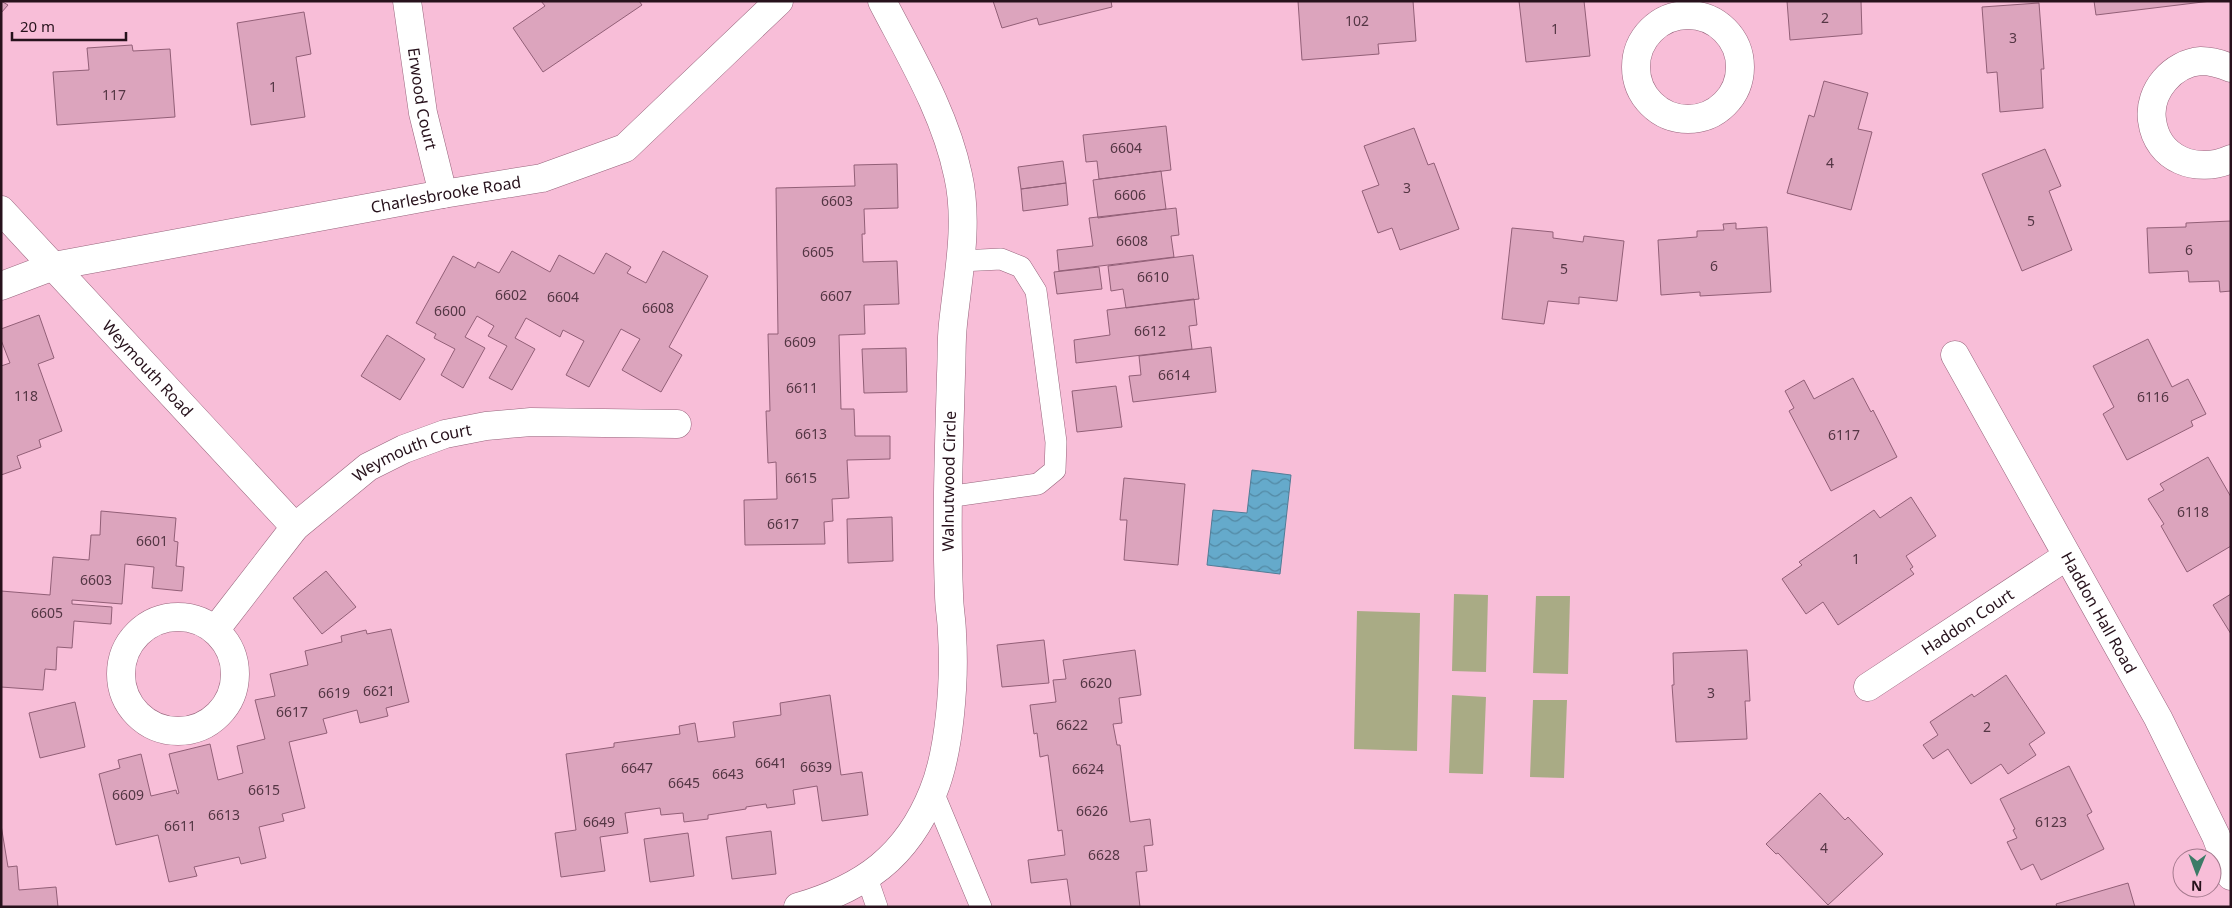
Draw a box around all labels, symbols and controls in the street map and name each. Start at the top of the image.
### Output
house number: 2 [1821,8,1829,27]
scale bar [12,10,126,42]
house number: 102 [1345,11,1369,30]
text: 20 m [20,16,55,36]
house number: 1 [1551,19,1559,38]
house number: 3 [2009,28,2017,47]
street label: Erwood Court [403,46,443,152]
house number: 1 [269,77,277,96]
house number: 117 [102,85,126,104]
house number: 6604 [1110,138,1142,157]
house number: 4 [1826,153,1834,172]
street label: Charlesbrooke Road [369,171,523,218]
house number: 3 [1403,178,1411,197]
house number: 6606 [1114,185,1146,204]
house number: 6603 [821,191,853,210]
house number: 5 [2027,211,2035,230]
house number: 6608 [1116,231,1148,250]
house number: 6 [2185,240,2193,259]
house number: 6605 [802,242,834,261]
house number: 6 [1710,256,1718,275]
house number: 5 [1560,259,1568,278]
house number: 6610 [1137,267,1169,286]
house number: 6602 [495,285,527,304]
house number: 6607 [820,286,852,305]
house number: 6604 [547,287,579,306]
house number: 6608 [642,298,674,317]
house number: 6600 [434,301,466,320]
street label: Weymouth Road [98,315,198,421]
house number: 6612 [1134,321,1166,340]
house number: 6609 [784,332,816,351]
house number: 6614 [1158,365,1190,384]
house number: 6611 [786,378,818,397]
house number: 118 [14,386,38,405]
house number: 6116 [2137,387,2169,406]
street label: Walnutwood Circle [937,410,961,551]
street label: Weymouth Court [348,418,473,487]
house number: 6613 [795,424,827,443]
house number: 6117 [1828,425,1860,444]
house number: 6615 [785,468,817,487]
house number: 6118 [2177,502,2209,521]
house number: 6617 [767,514,799,533]
house number: 6601 [136,531,168,550]
street label: Haddon Hall Road [2056,548,2142,677]
house number: 1 [1852,549,1860,568]
house number: 6603 [80,570,112,589]
street label: Haddon Court [1917,583,2018,660]
house number: 6605 [31,603,63,622]
house number: 6620 [1080,673,1112,692]
house number: 6621 [363,681,395,700]
house number: 6619 [318,683,350,702]
house number: 3 [1707,683,1715,702]
house number: 6617 [276,702,308,721]
house number: 6622 [1056,715,1088,734]
house number: 2 [1983,717,1991,736]
house number: 6641 [755,753,787,772]
house number: 6639 [800,757,832,776]
house number: 6647 [621,758,653,777]
house number: 6624 [1072,759,1104,778]
house number: 6643 [712,764,744,783]
house number: 6645 [668,773,700,792]
house number: 6615 [248,780,280,799]
house number: 6609 [112,785,144,804]
house number: 6626 [1076,801,1108,820]
house number: 6613 [208,805,240,824]
house number: 6649 [583,812,615,831]
house number: 6123 [2035,812,2067,831]
house number: 6611 [164,816,196,835]
house number: 4 [1820,838,1828,857]
house number: 6628 [1088,845,1120,864]
north arrow [2172,848,2222,898]
text: N [2191,877,2203,896]

